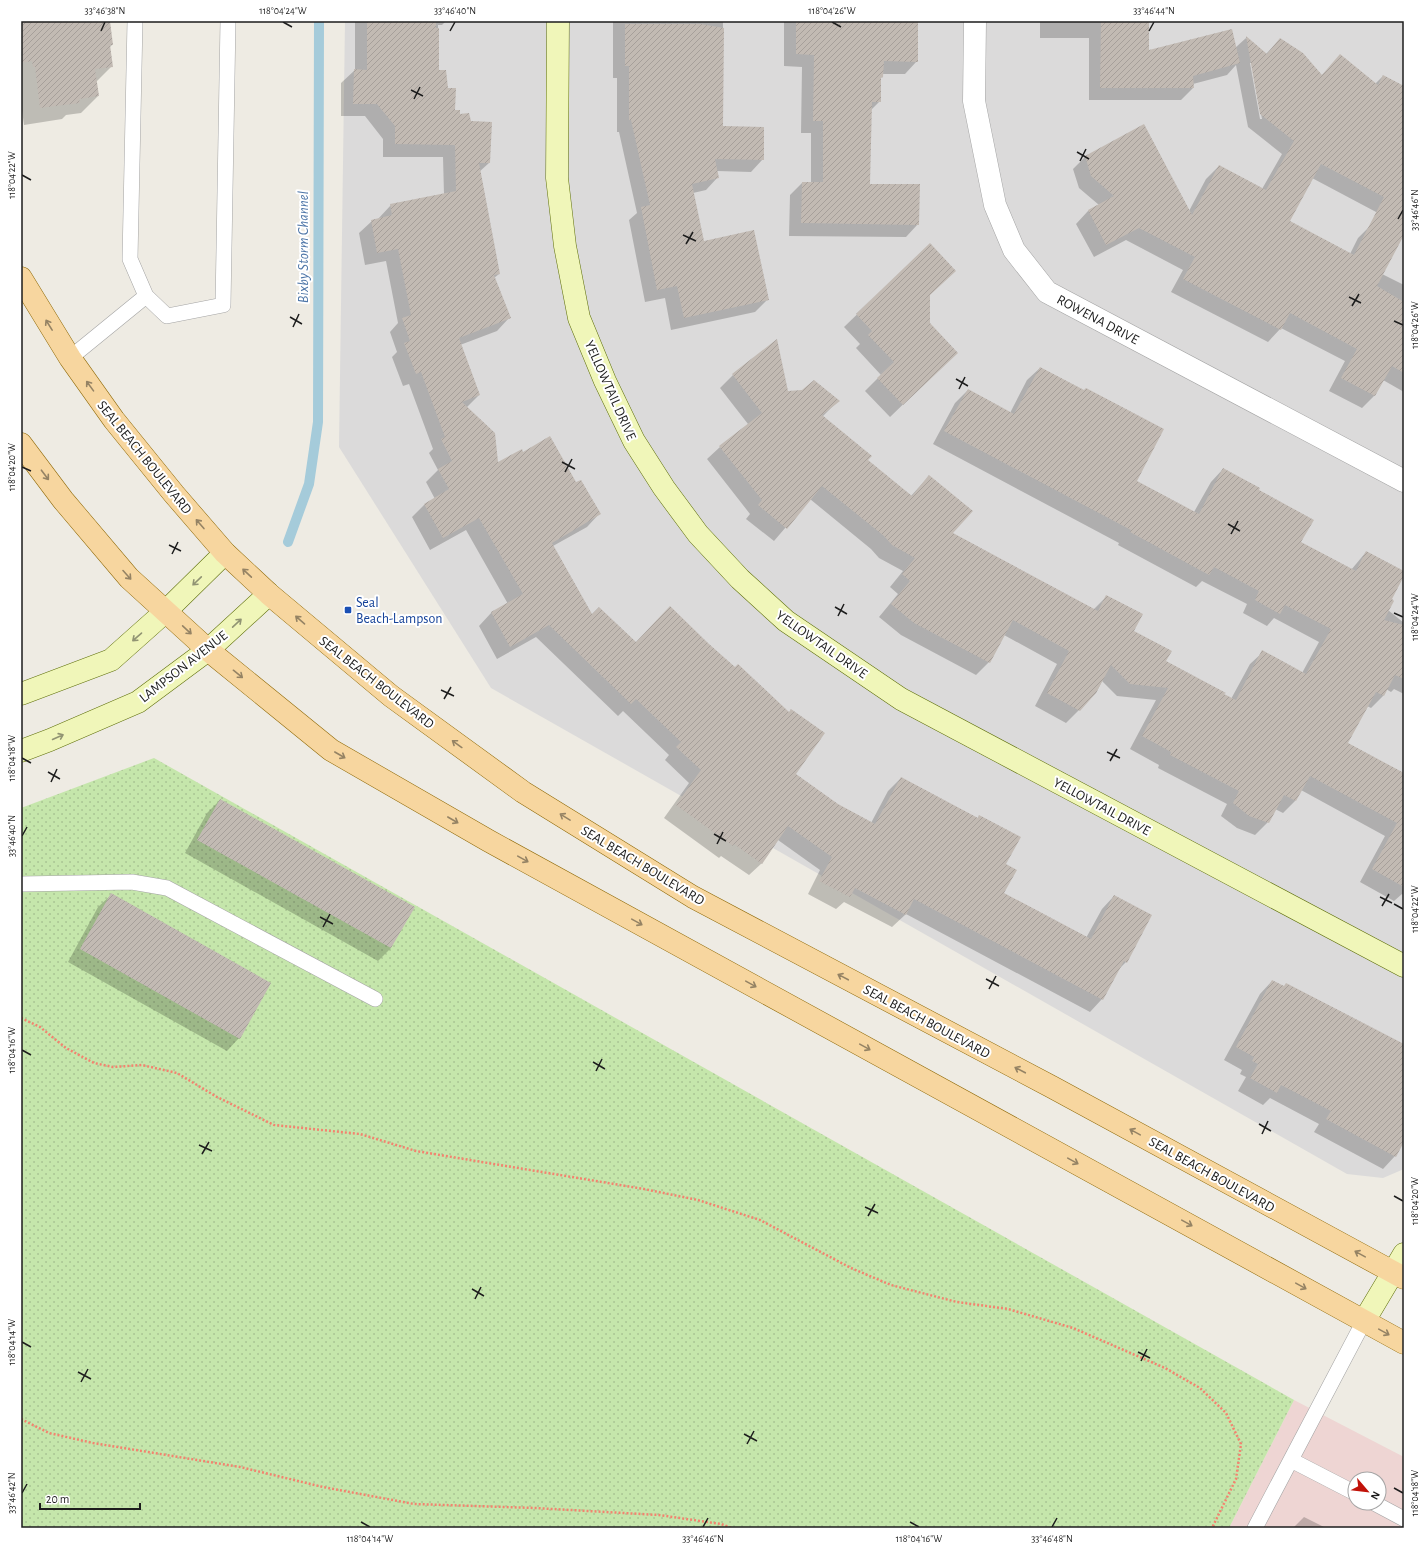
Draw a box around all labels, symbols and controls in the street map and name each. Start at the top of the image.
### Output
text: 33°46'38"N [85,6,125,16]
text: 118°04'24"W [259,6,307,16]
text: 33°46'40"N [434,6,476,16]
text: 118°04'26"W [808,6,856,16]
text: 33°46'44"N [1133,6,1175,16]
text: 118°04'22"W [7,151,17,199]
text: 33°46'46"N [1410,189,1420,231]
water label: Bixby Storm Channel [296,191,311,303]
street label: ROWENA DRIVE [1054,292,1141,347]
text: 118°04'26"W [1410,301,1420,349]
one-way arrow [45,319,53,331]
street label: YELLOWTAIL DRIVE [582,338,638,443]
one-way arrow [86,381,94,392]
street label: SEAL BEACH BOULEVARD [94,398,194,517]
text: 118°04'20"W [7,443,17,491]
one-way arrow [40,470,49,481]
one-way arrow [195,519,204,529]
one-way arrow [242,569,252,578]
one-way arrow [123,570,132,581]
one-way arrow [192,576,202,585]
text: 118°04'24"W [1410,593,1420,641]
place label: Seal Beach-Lampson [356,596,442,626]
marker: Seal Beach-Lampson [343,605,353,615]
street label: YELLOWTAIL DRIVE [773,608,870,682]
one-way arrow [295,616,306,625]
one-way arrow [231,619,241,628]
one-way arrow [182,626,192,635]
street label: LAMPSON AVENUE [137,628,230,705]
one-way arrow [132,632,142,641]
street label: SEAL BEACH BOULEVARD [316,634,436,732]
one-way arrow [233,670,244,679]
one-way arrow [51,733,63,740]
text: 118°04'18"W [7,735,17,781]
one-way arrow [452,740,463,748]
one-way arrow [334,751,346,759]
street label: YELLOWTAIL DRIVE [1051,775,1152,838]
one-way arrow [559,813,571,821]
text: 33°46'40"N [7,815,17,857]
one-way arrow [447,816,459,824]
street label: SEAL BEACH BOULEVARD [578,824,707,908]
one-way arrow [517,856,529,864]
text: 118°04'22"W [1410,885,1420,933]
one-way arrow [631,918,643,926]
one-way arrow [838,972,850,980]
one-way arrow [745,981,757,989]
street label: SEAL BEACH BOULEVARD [861,983,992,1061]
text: 118°04'16"W [7,1027,17,1073]
one-way arrow [859,1043,871,1051]
one-way arrow [1014,1066,1026,1073]
one-way arrow [1129,1128,1141,1135]
street label: SEAL BEACH BOULEVARD [1146,1135,1277,1215]
one-way arrow [1067,1157,1079,1165]
text: 118°04'20"W [1410,1177,1420,1225]
one-way arrow [1181,1220,1193,1228]
one-way arrow [1354,1250,1366,1258]
one-way arrow [1295,1283,1307,1290]
text: 118°04'14"W [7,1319,17,1365]
one-way arrow [1378,1328,1390,1336]
text: 118°04'18"W [1410,1470,1420,1516]
north arrow [1347,1471,1387,1511]
text: 33°46'42"N [7,1472,17,1514]
scale bar [40,1485,140,1511]
text: N [1369,1489,1382,1501]
text: 20 m [46,1493,69,1505]
text: 118°04'14"W [347,1534,393,1544]
text: 33°46'46"N [682,1534,724,1544]
text: 118°04'16"W [896,1534,942,1544]
text: 33°46'48"N [1031,1534,1073,1544]

